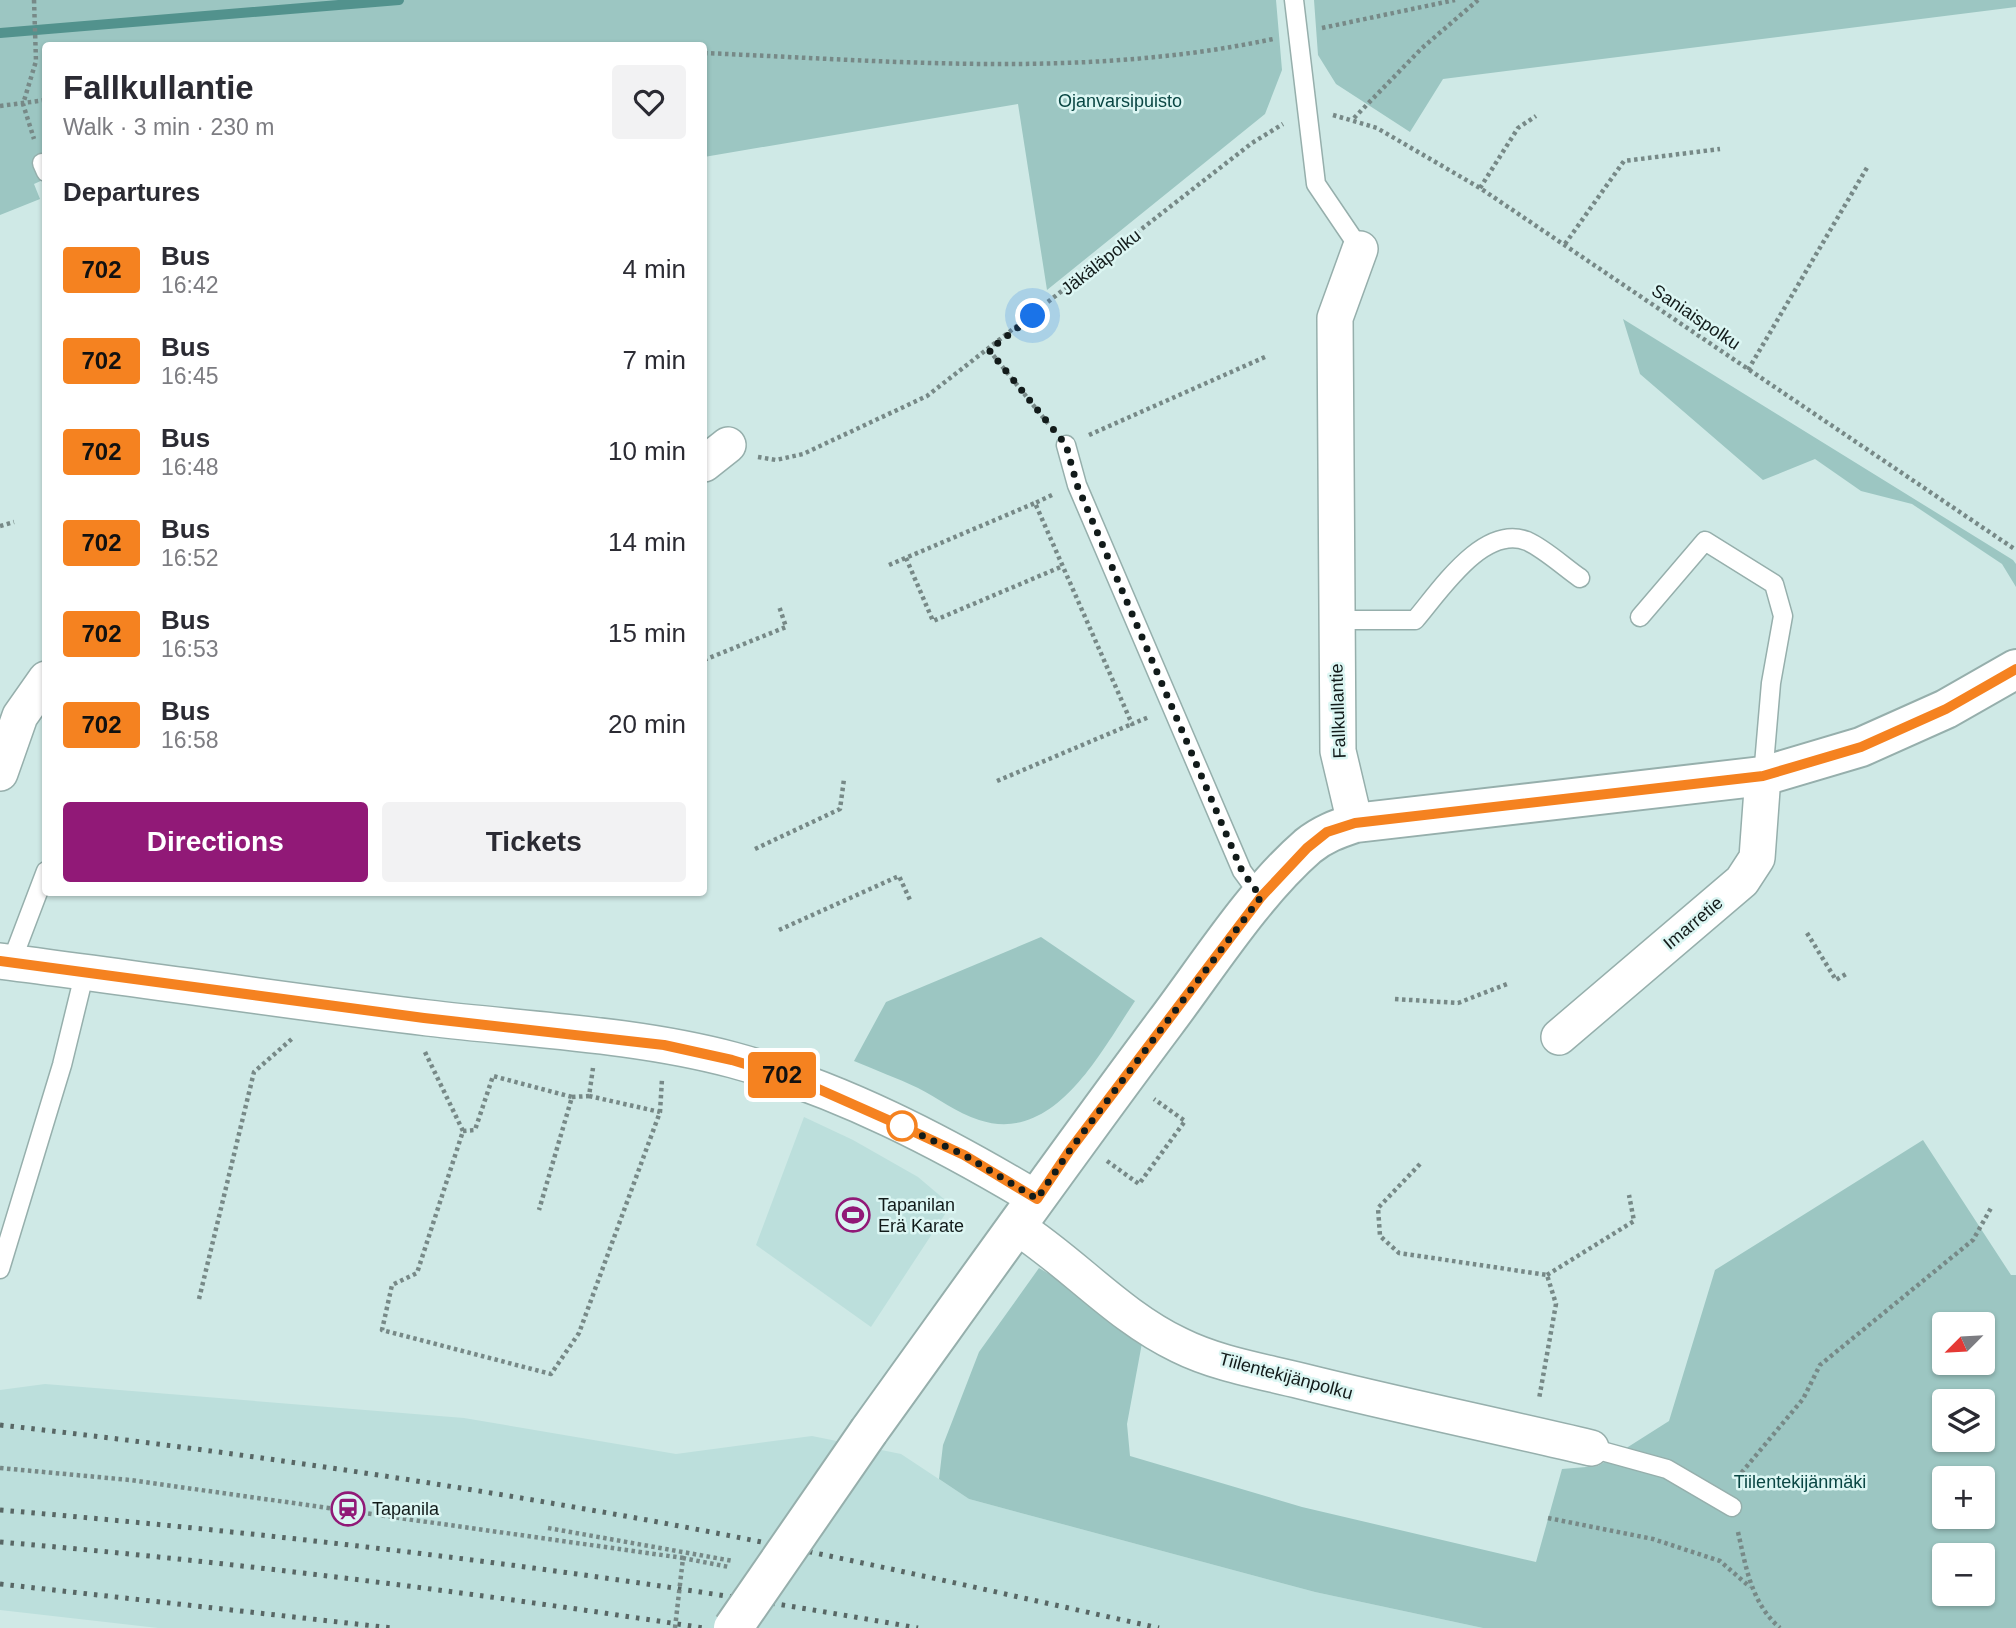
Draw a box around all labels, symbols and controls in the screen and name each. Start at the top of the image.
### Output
button: heart [612,65,686,139]
text: Fallkullantie [63,69,254,106]
park label: Ojanvarsipuisto [1058,91,1182,111]
text: Walk · 3 min · 230 m [63,114,274,140]
text: Departures [63,177,200,207]
street label: Jäkäläpolku [1057,225,1145,299]
text: Bus [161,241,210,271]
text: 4 min [622,254,686,284]
text: 702 [81,256,122,283]
text: 16:42 [161,272,219,298]
street label: Saniaispolku [1648,280,1744,354]
your location [1015,298,1050,333]
text: Bus [161,332,210,362]
text: 7 min [622,345,686,375]
text: 702 [81,347,122,374]
text: 16:45 [161,363,219,389]
text: Bus [161,423,210,453]
text: 10 min [608,436,686,466]
text: 702 [81,438,122,465]
text: 16:48 [161,454,219,480]
text: Bus [161,514,210,544]
text: 14 min [608,527,686,557]
text: 702 [81,529,122,556]
text: 16:52 [161,545,219,571]
text: Bus [161,605,210,635]
text: 15 min [608,618,686,648]
text: 702 [81,620,122,647]
text: 16:53 [161,636,219,662]
street label: Fallkullantie [1326,663,1350,759]
text: Bus [161,696,210,726]
text: 20 min [608,709,686,739]
text: 702 [81,711,122,738]
text: 16:58 [161,727,219,753]
button: Directions [63,802,368,882]
button: Tickets [382,802,686,882]
street label: Imarretie [1659,893,1727,953]
line badge: 702 [742,1052,822,1098]
text: 702 [762,1061,802,1088]
unlabelled marker [887,1111,917,1141]
place label: Tapanilan Erä Karate [878,1195,964,1236]
sports icon: Tapanilan Erä Karate [834,1196,872,1234]
north arrow [1932,1312,1995,1376]
map controls [1932,1312,1995,1606]
street label: Tiilentekijänpolku [1217,1349,1355,1403]
button: layers [1932,1389,1995,1452]
button: + [1932,1466,1995,1529]
park label: Tiilentekijänmäki [1734,1472,1866,1492]
station icon: Tapanila [329,1490,367,1528]
place label: Tapanila [372,1499,440,1519]
button: − [1932,1543,1995,1606]

